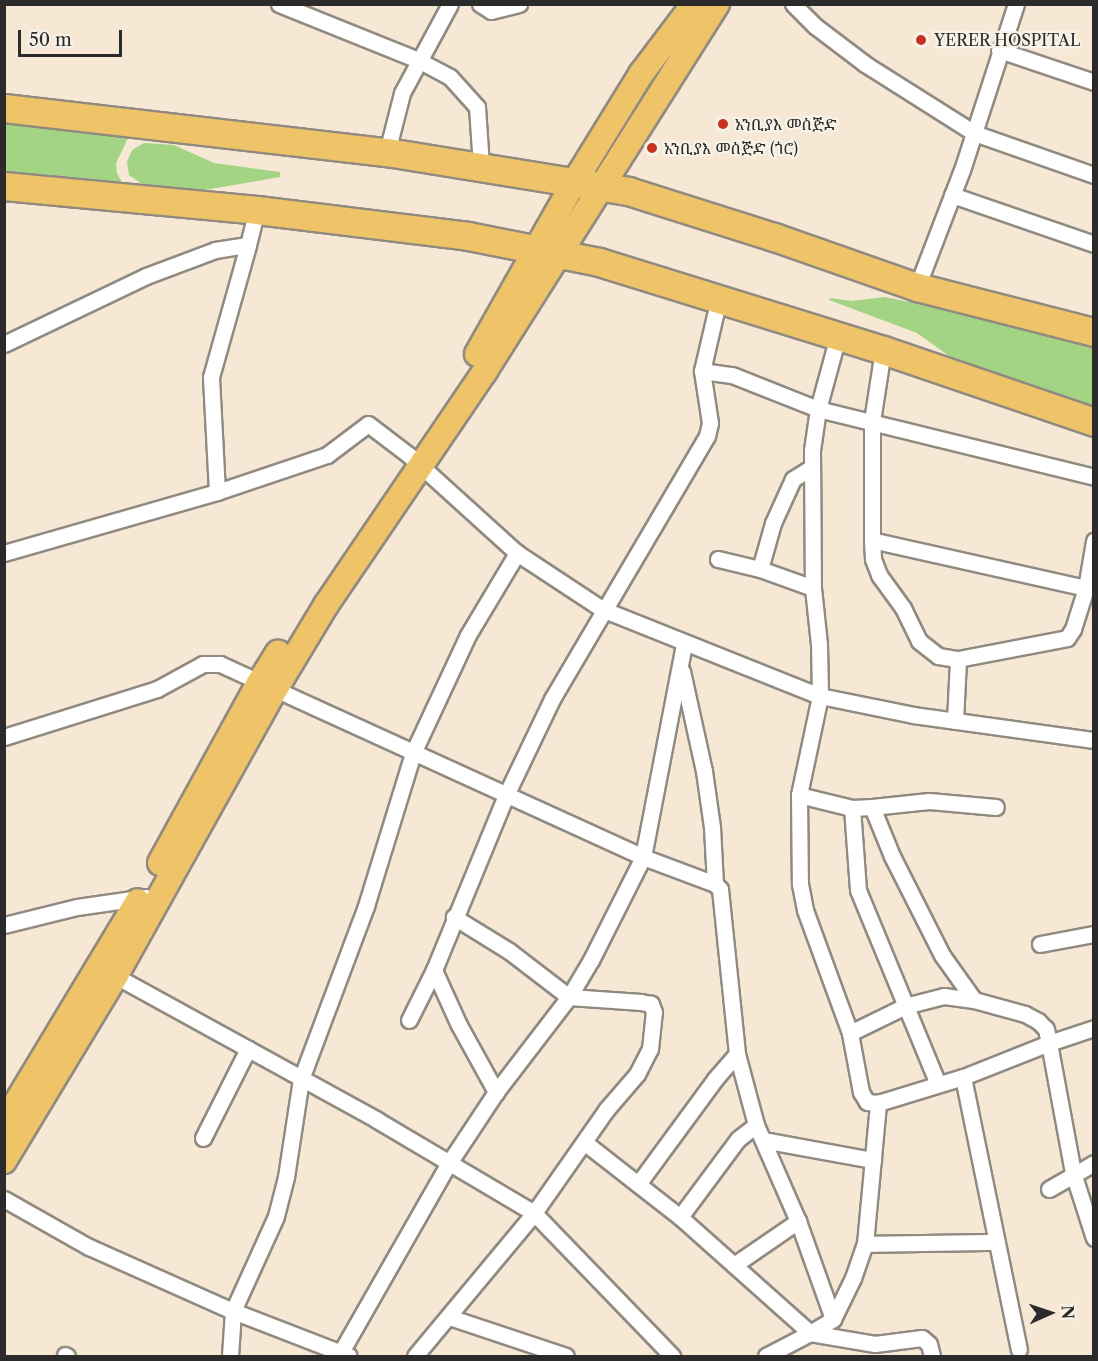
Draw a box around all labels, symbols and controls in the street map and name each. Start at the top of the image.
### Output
scale bar [21,18,124,56]
text: 50 m [29,29,72,51]
place label: YERER HOSPITAL [934,30,1081,50]
marker: YERER HOSPITAL [912,31,930,49]
place label: አንቢያእ መስጅድ [735,114,837,134]
marker: አንቢያእ መስጅድ [716,117,730,131]
place label: አንቢያእ መስጅድ (ጎሮ) [664,138,798,158]
marker: አንቢያእ መስጅድ (ጎሮ) [645,141,659,155]
north arrow [1020,1283,1080,1343]
text: N [1058,1305,1078,1320]

